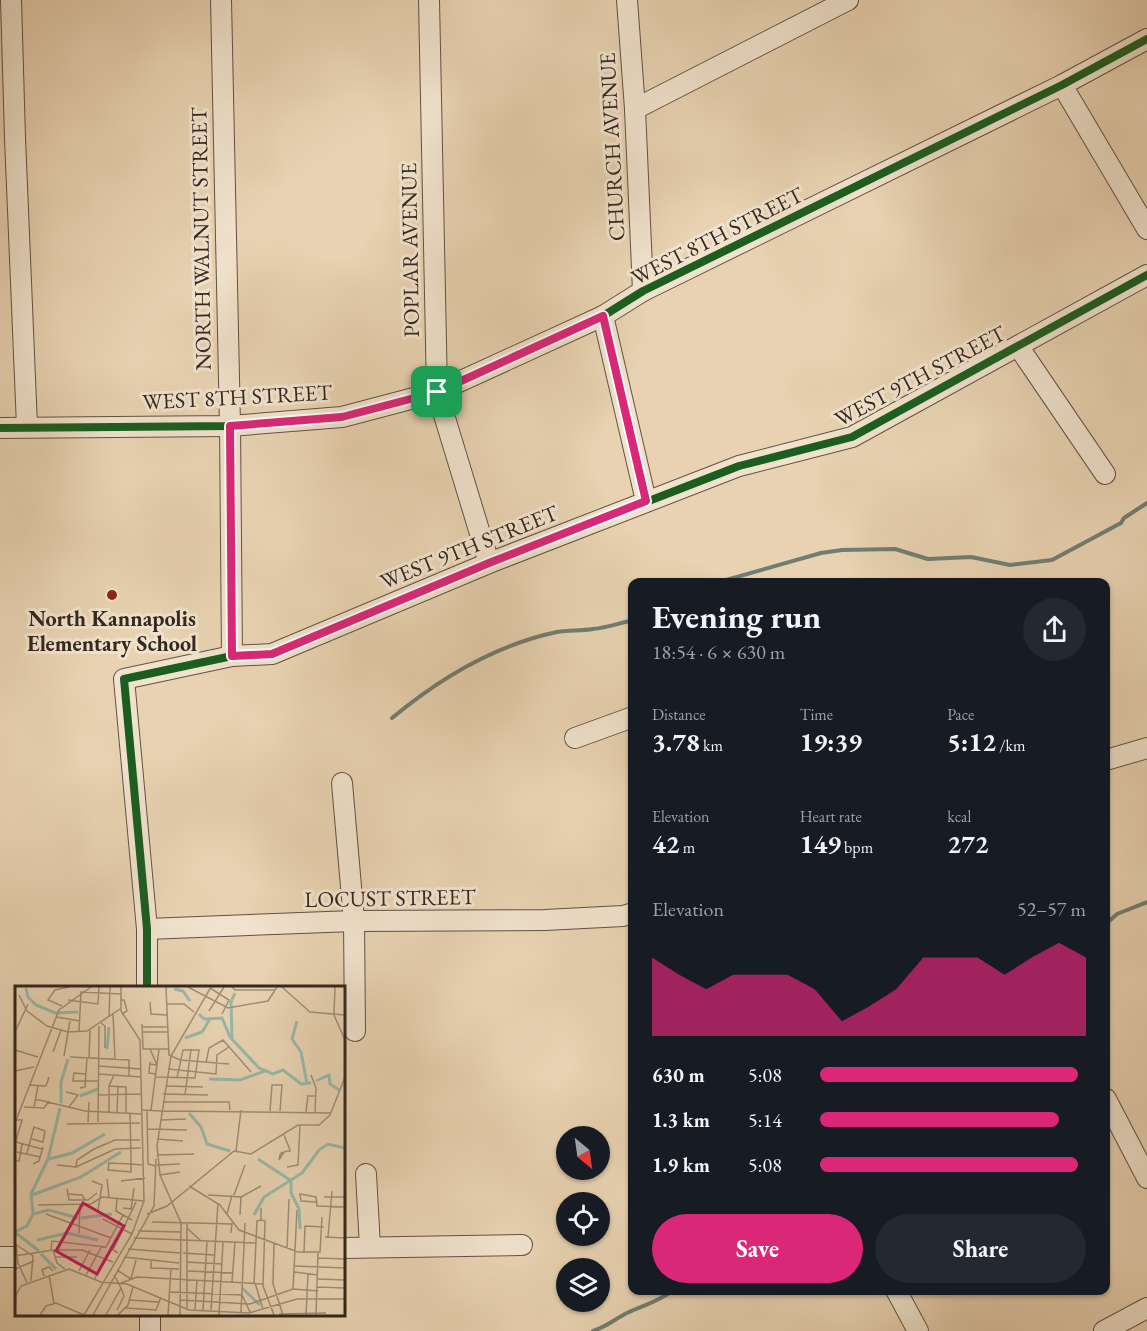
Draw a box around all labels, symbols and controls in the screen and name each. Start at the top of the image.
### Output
street label: CHURCH AVENUE [593,52,631,242]
street label: NORTH WALNUT STREET [184,107,218,371]
street label: POPLAR AVENUE [394,162,426,338]
street label: WEST 8TH STREET [626,180,808,292]
street label: WEST 9TH STREET [829,319,1011,433]
pin [411,366,462,417]
icon: arrive [420,375,453,408]
street label: WEST 8TH STREET [142,378,333,416]
street label: WEST 9TH STREET [376,498,563,596]
marker: North Kannapolis Elementary School [105,588,119,602]
text: Evening run [652,595,821,638]
button: share [1023,598,1086,661]
place label: North Kannapolis Elementary School [27,604,197,658]
text: 18:54 · 6 × 630 m [652,639,785,665]
text: Distance [652,704,705,725]
text: Time [800,704,833,725]
text: Pace [947,704,974,725]
text: 3.78 [652,725,700,759]
text: 19:39 [800,725,862,759]
text: 5:12 [947,725,996,759]
text: km [700,735,723,756]
text: /km [996,735,1025,756]
text: Elevation [652,806,710,827]
text: Heart rate [800,806,862,827]
text: kcal [947,806,971,827]
text: 42 [652,827,680,861]
text: 149 [800,827,841,861]
text: 272 [947,827,989,861]
text: m [680,837,695,858]
text: bpm [841,837,873,858]
street label: LOCUST STREET [304,882,476,914]
text: Elevation [652,896,724,922]
text: 52–57 m [1017,896,1086,922]
inset map [15,986,345,1316]
text: 630 m [652,1062,705,1088]
text: 5:08 [748,1062,782,1088]
text: 1.3 km [652,1107,710,1133]
text: 5:14 [748,1107,782,1133]
north arrow [556,1126,610,1180]
map controls [556,1126,610,1312]
text: 1.9 km [652,1152,710,1178]
text: 5:08 [748,1152,782,1178]
button: locate [556,1192,610,1246]
button: Save [652,1214,863,1283]
button: Share [875,1214,1086,1283]
button: layers [556,1258,610,1312]

